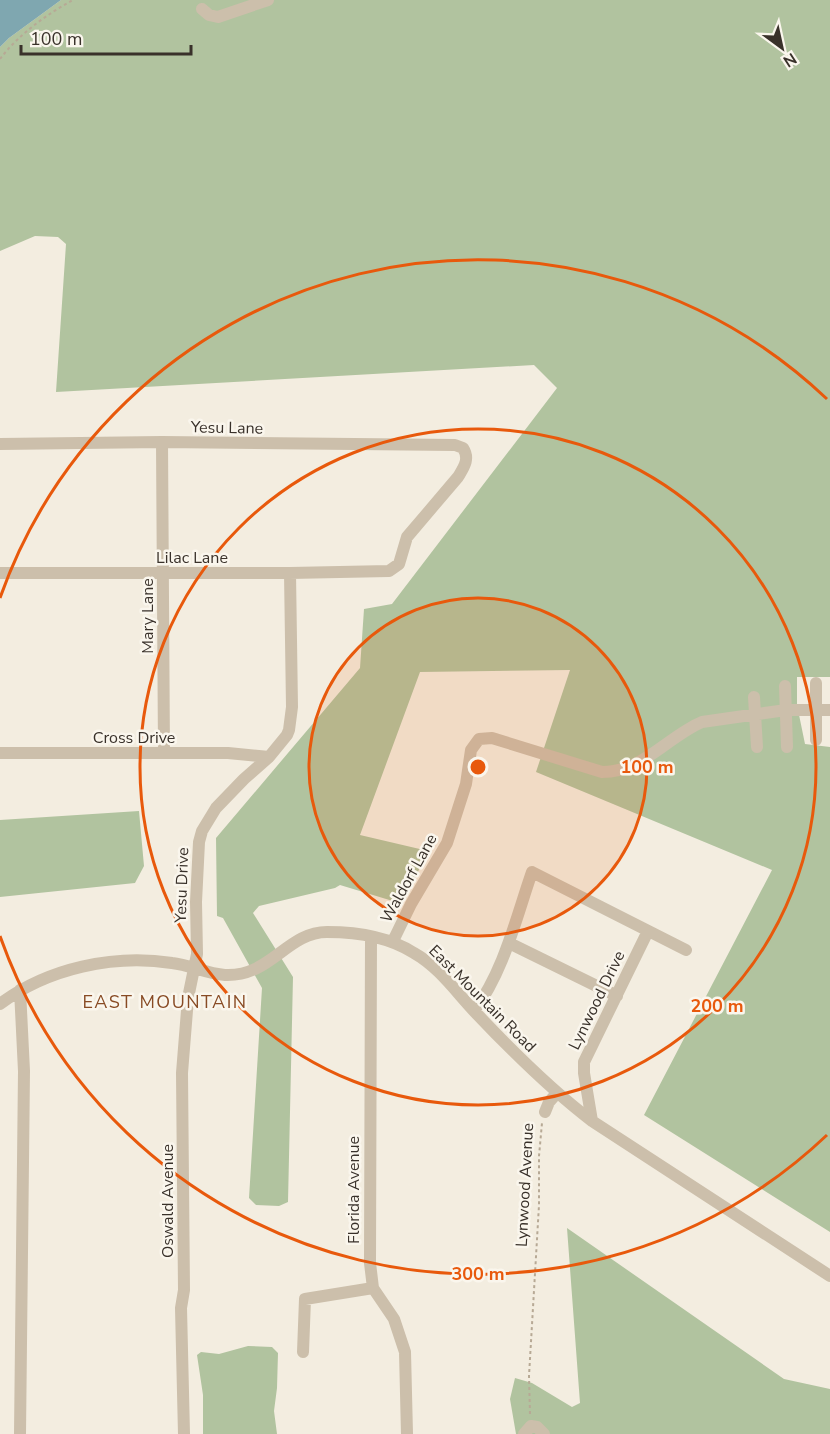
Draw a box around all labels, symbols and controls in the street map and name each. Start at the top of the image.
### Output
scale bar [21,18,190,56]
north arrow [752,18,812,78]
text: 100 m [30,27,82,51]
text: N [779,47,801,72]
street label: Yesu Lane [190,416,263,440]
street label: Lilac Lane [156,547,228,569]
street label: Mary Lane [137,578,159,654]
street label: Cross Drive [93,727,175,749]
text: 100 m [620,755,674,779]
centre of rings [468,757,488,777]
street label: Waldorf Lane [375,830,442,927]
street label: Yesu Drive [170,847,194,924]
street label: East Mountain Road [424,940,541,1057]
street label: Lynwood Drive [563,947,630,1054]
district label: EAST MOUNTAIN [82,990,248,1014]
text: 200 m [690,994,744,1018]
street label: Lynwood Avenue [511,1122,539,1248]
street label: Florida Avenue [343,1136,365,1244]
street label: Oswald Avenue [157,1144,179,1258]
text: 300 m [451,1262,505,1286]

